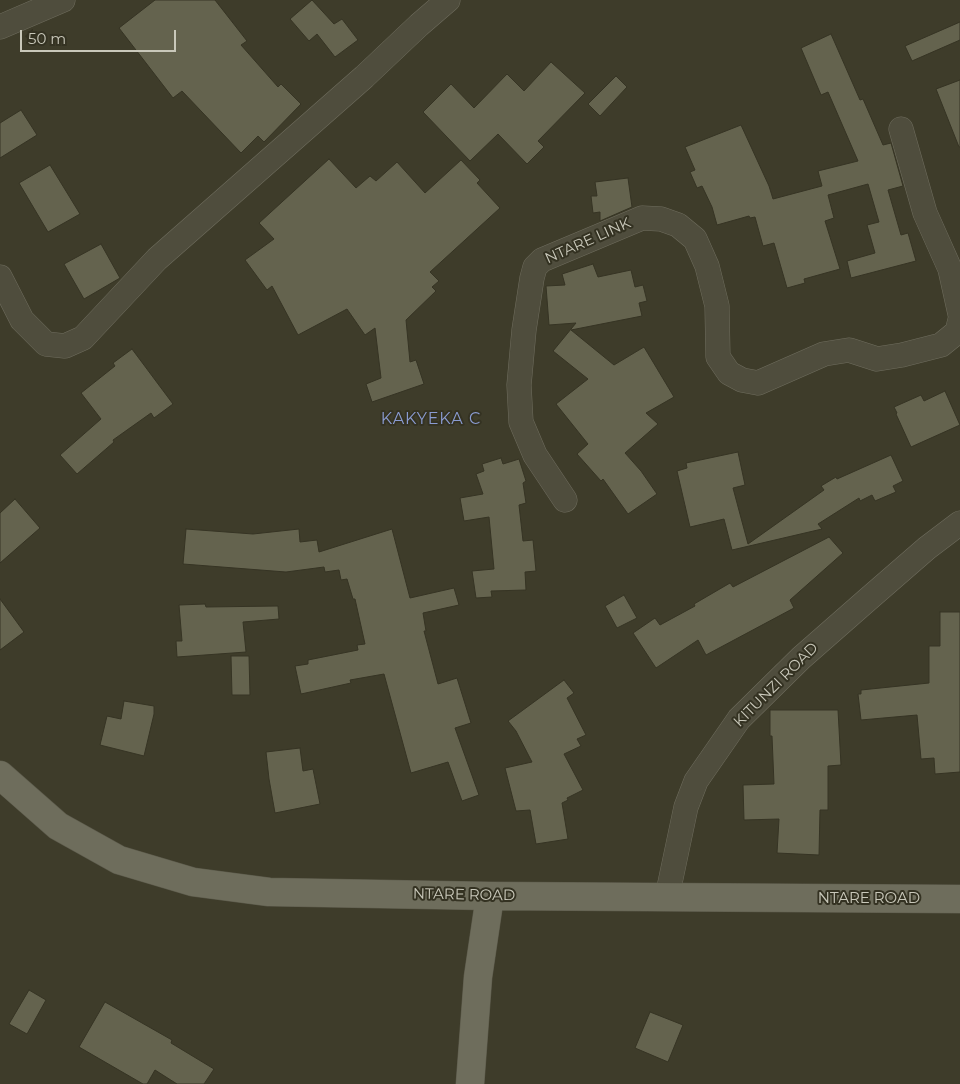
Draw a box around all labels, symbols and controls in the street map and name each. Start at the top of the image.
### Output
scale bar [22,20,179,52]
text: 50 m [28,29,66,48]
street label: NTARE LINK [542,214,634,268]
district label: KAKYEKA C [380,409,482,429]
street label: KITUNZI ROAD [730,639,822,731]
street label: NTARE ROAD [413,885,515,905]
street label: NTARE ROAD [818,890,920,908]

